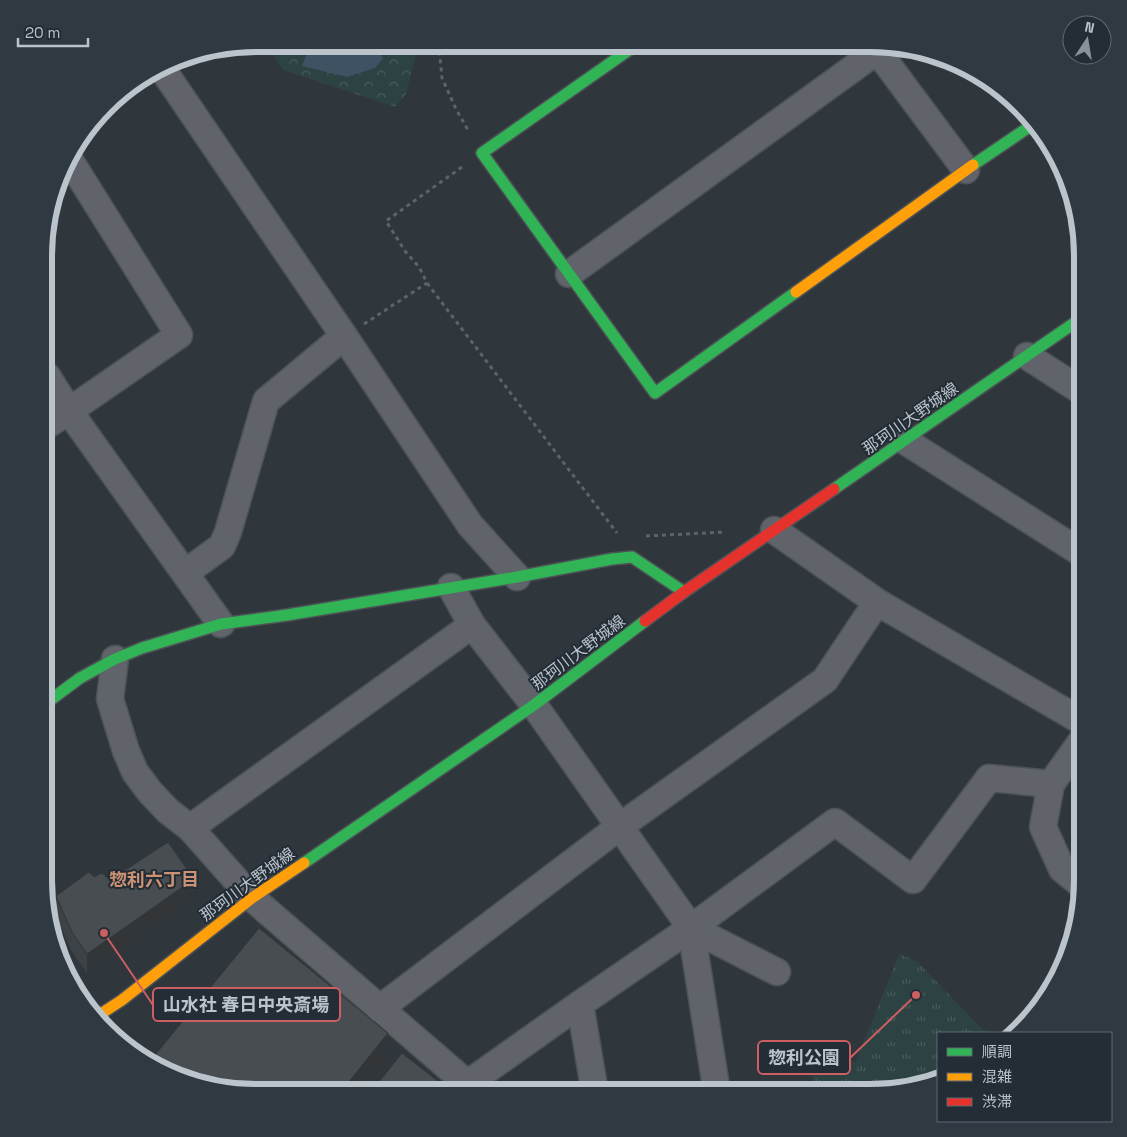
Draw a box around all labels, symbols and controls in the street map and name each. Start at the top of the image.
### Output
scale bar [18,15,88,47]
north arrow [1062,15,1112,65]
text: N [1083,18,1096,37]
text: 20 m [25,23,60,42]
street label: 那珂川大野城線 [858,378,962,459]
street label: 那珂川大野城線 [527,610,629,694]
street label: 那珂川大野城線 [196,843,299,926]
district label: 惣利六丁目 [109,868,199,891]
callout: 山水社 春日中央斎場 [153,988,340,1021]
text: 山水社 春日中央斎場 [163,993,329,1016]
legend [937,1032,1112,1122]
callout: 惣利公園 [758,1041,850,1074]
text: 順調 [982,1042,1012,1061]
text: 惣利公園 [768,1046,840,1069]
text: 混雑 [982,1067,1012,1086]
text: 渋滞 [982,1092,1012,1111]

